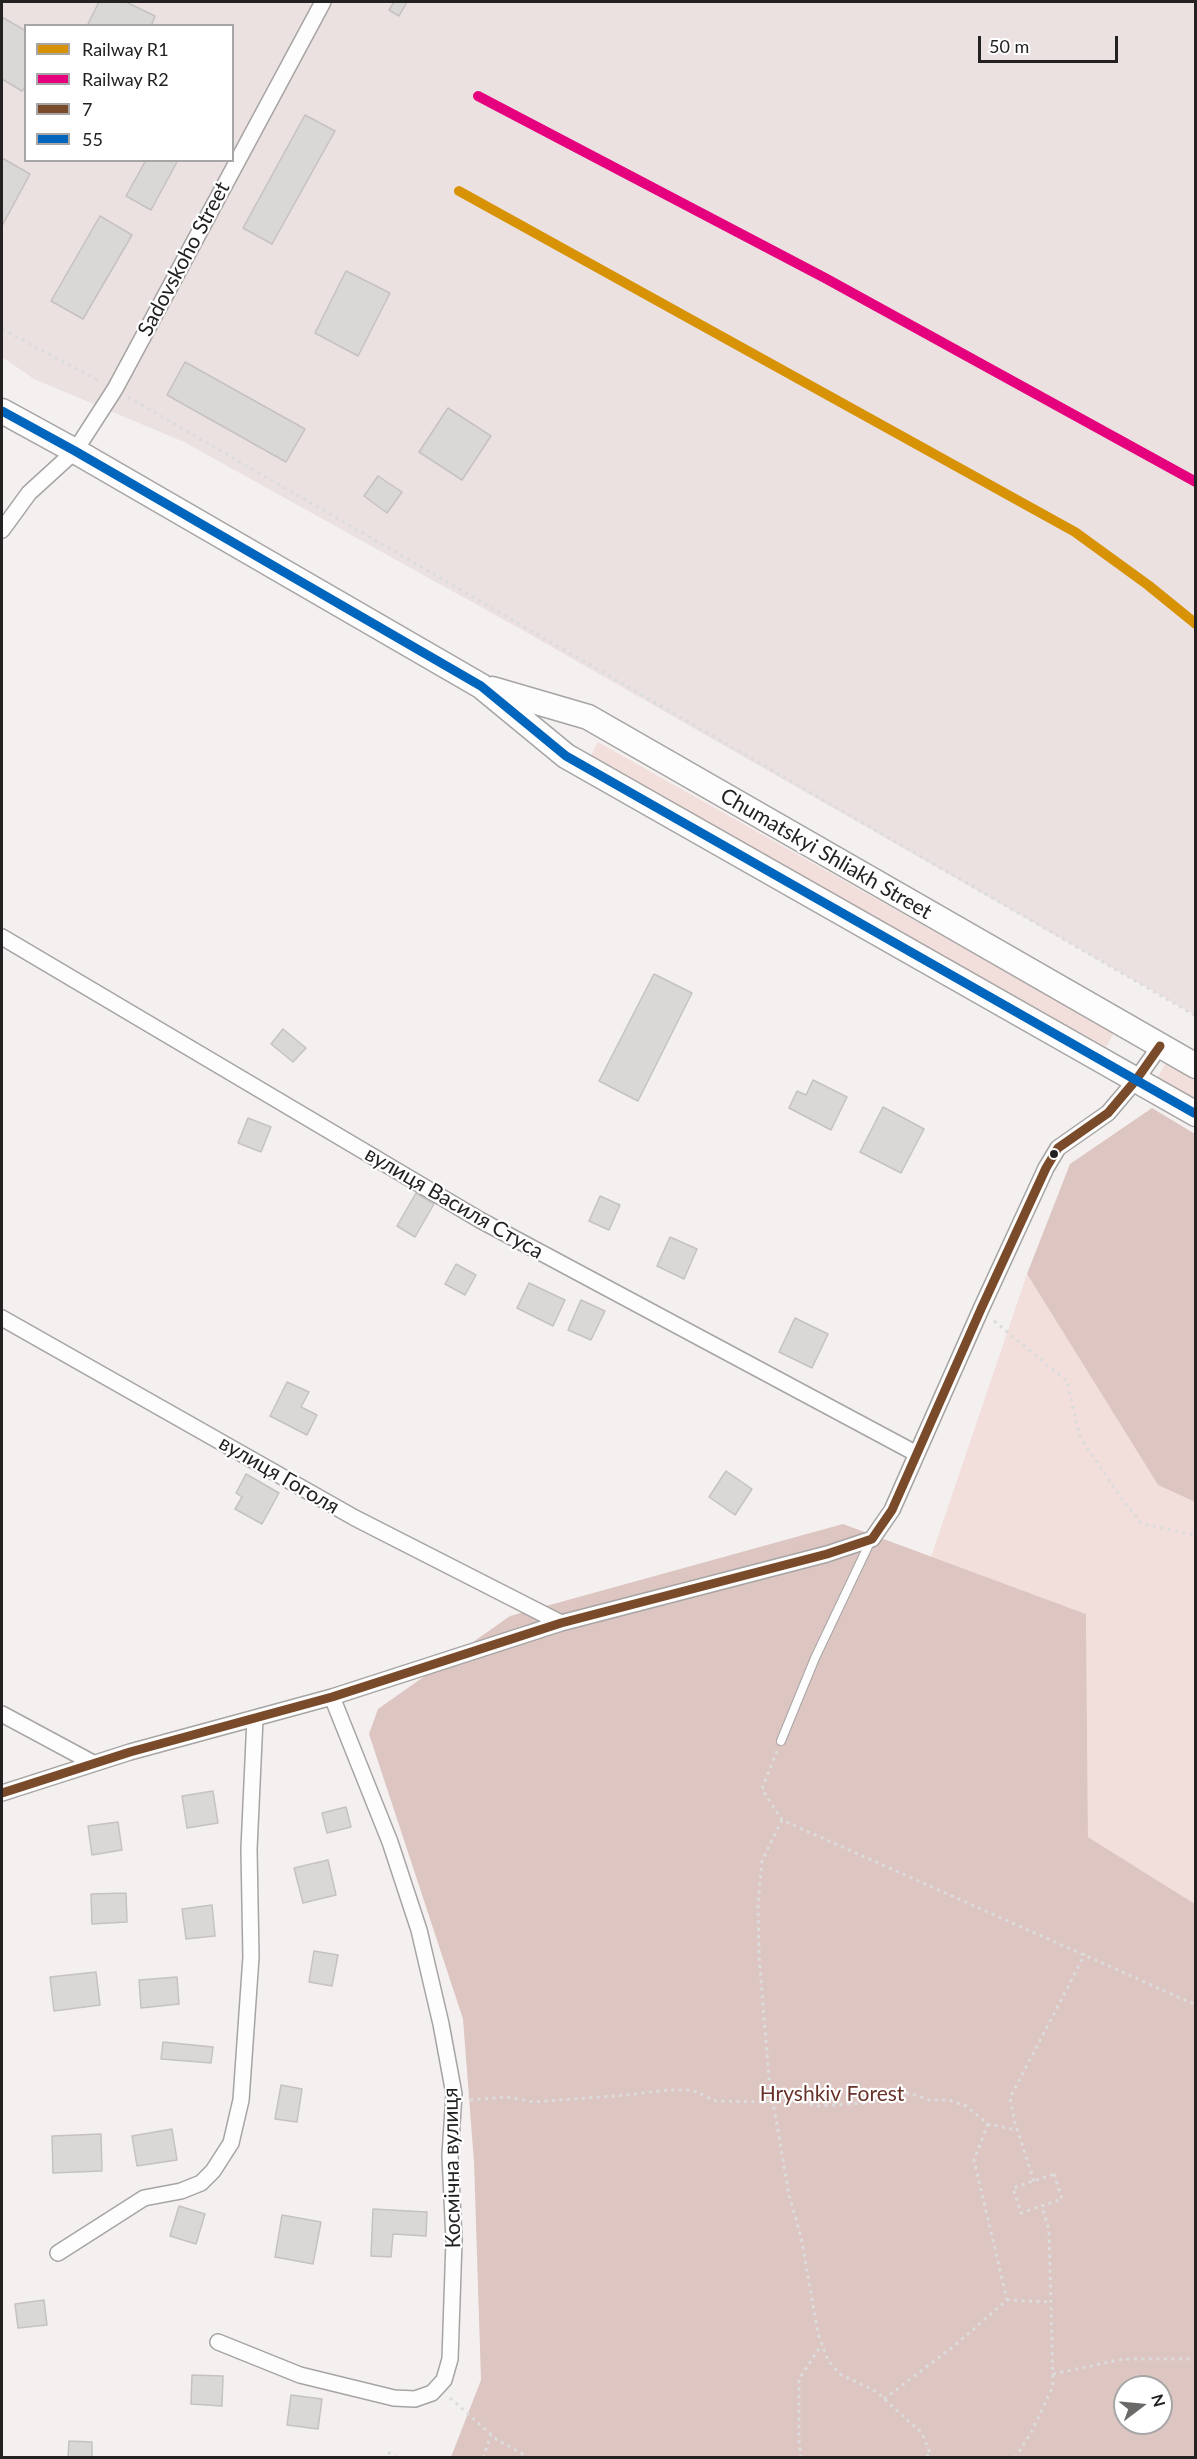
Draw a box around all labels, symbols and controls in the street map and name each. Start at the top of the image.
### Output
legend [24,24,234,162]
scale bar [981,24,1120,62]
text: 50 m [989,35,1029,57]
text: Railway R1 [82,38,169,60]
text: Railway R2 [82,68,169,90]
text: 7 [82,98,92,120]
text: 55 [82,128,103,150]
street label: Sadovskoho Street [133,178,235,340]
street label: Chumatskyi Shliakh Street [716,783,936,925]
street label: вулиця Василя Стуса [360,1142,548,1264]
unlabelled marker [1048,1148,1060,1160]
street label: вулиця Гоголя [214,1430,344,1520]
park label: Hryshkiv Forest [760,2081,904,2107]
street label: Космічна вулиця [438,2087,466,2249]
north arrow [1113,2375,1173,2435]
text: N [1148,2392,1170,2409]

